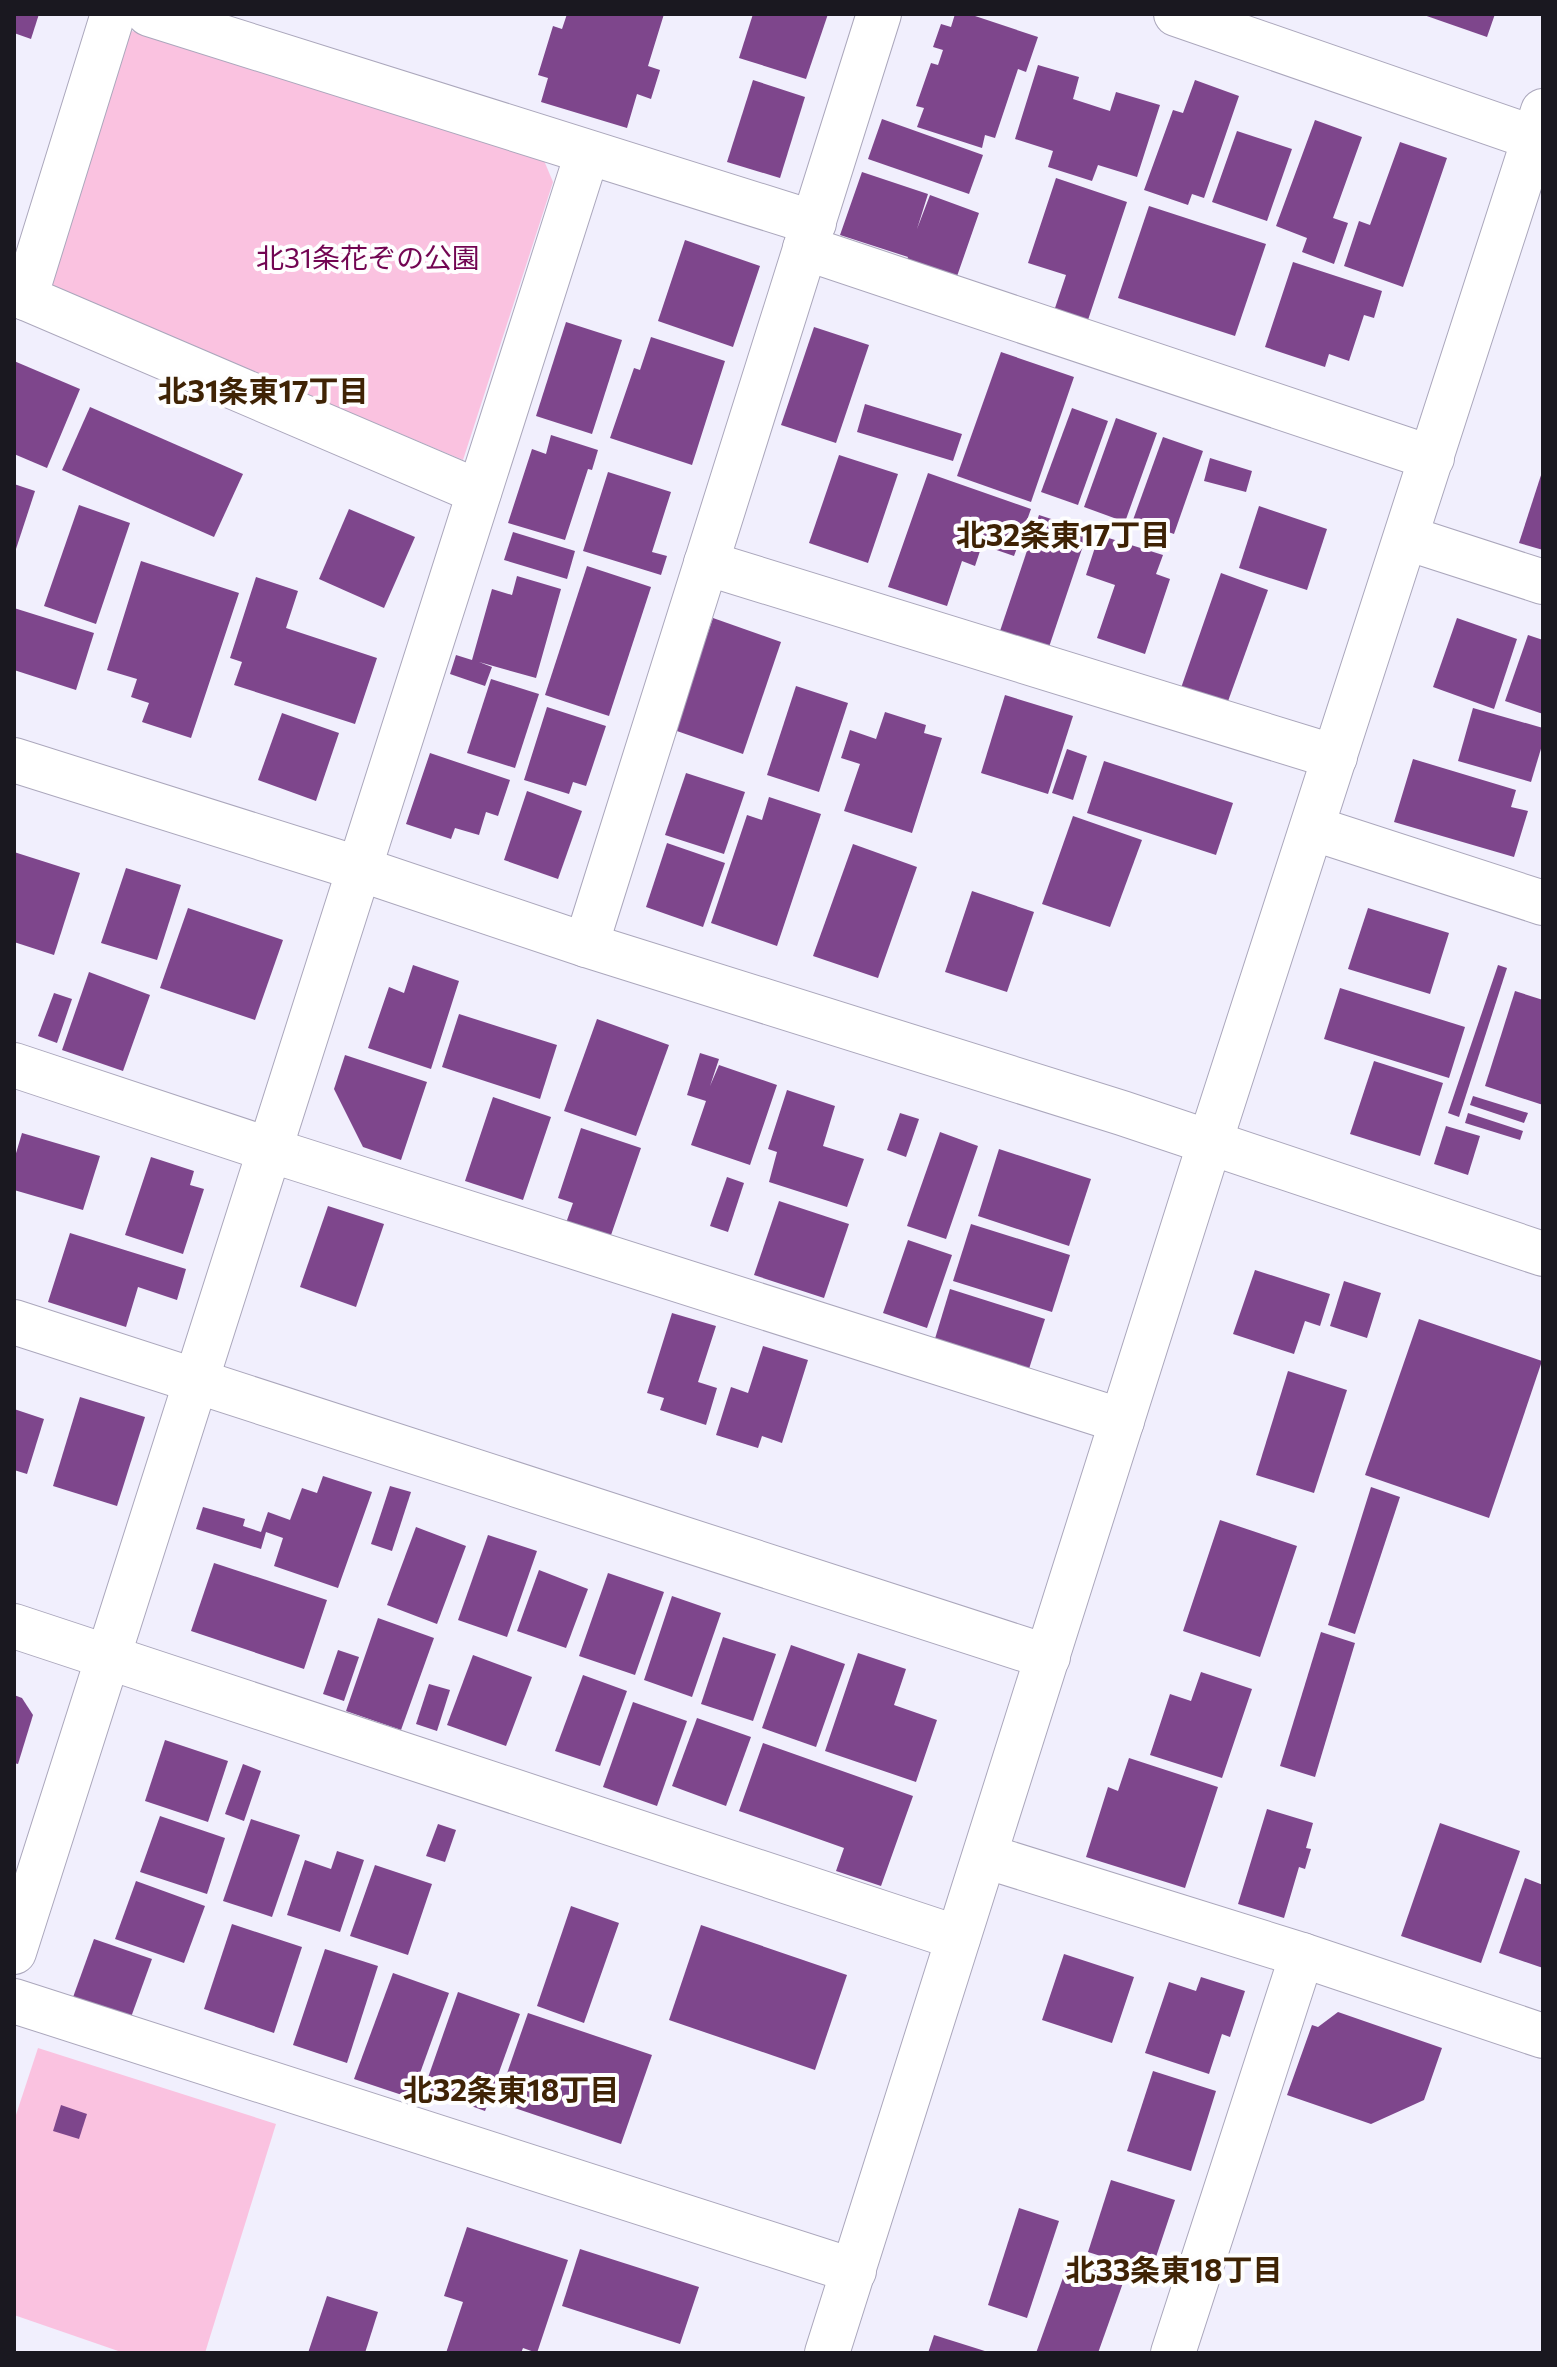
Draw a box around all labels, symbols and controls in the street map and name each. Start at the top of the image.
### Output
park label: 北31条花ぞの公園 [256,240,480,274]
district label: 北31条東17丁目 [157,371,369,408]
district label: 北32条東17丁目 [956,515,1170,552]
district label: 北32条東18丁目 [403,2070,619,2107]
district label: 北33条東18丁目 [1066,2250,1282,2287]

